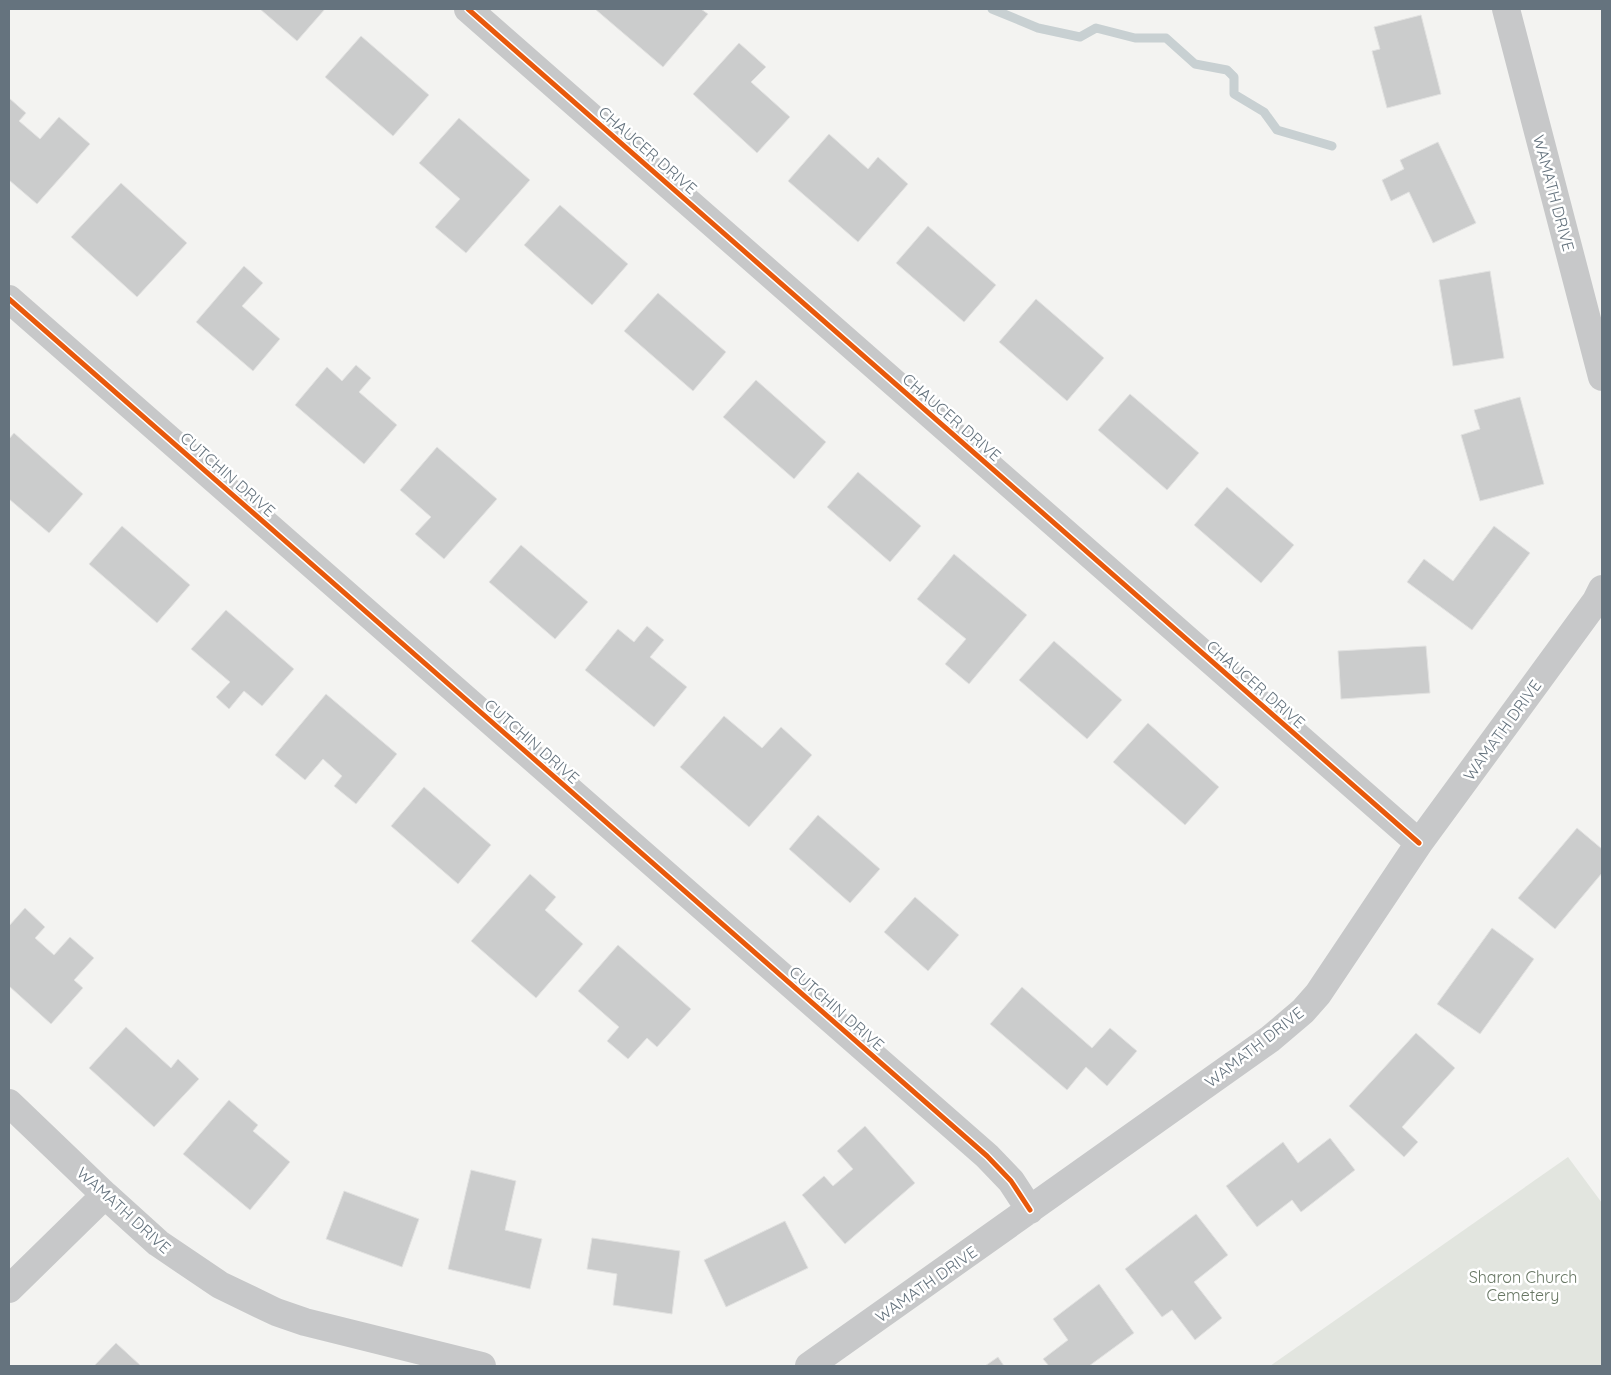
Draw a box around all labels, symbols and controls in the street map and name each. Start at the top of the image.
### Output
street label: CHAUCER DRIVE [595,102,701,198]
street label: WAMATH DRIVE [1529,133,1579,253]
street label: CHAUCER DRIVE [899,369,1005,465]
street label: CUTCHIN DRIVE [176,427,280,521]
street label: CHAUCER DRIVE [1203,636,1309,732]
street label: WAMATH DRIVE [1459,676,1545,784]
street label: CUTCHIN DRIVE [480,694,584,788]
street label: CUTCHIN DRIVE [785,961,889,1055]
street label: WAMATH DRIVE [1201,1002,1307,1092]
street label: WAMATH DRIVE [73,1163,175,1257]
street label: WAMATH DRIVE [871,1241,981,1327]
park label: Sharon Church Cemetery [1469,1267,1577,1305]

